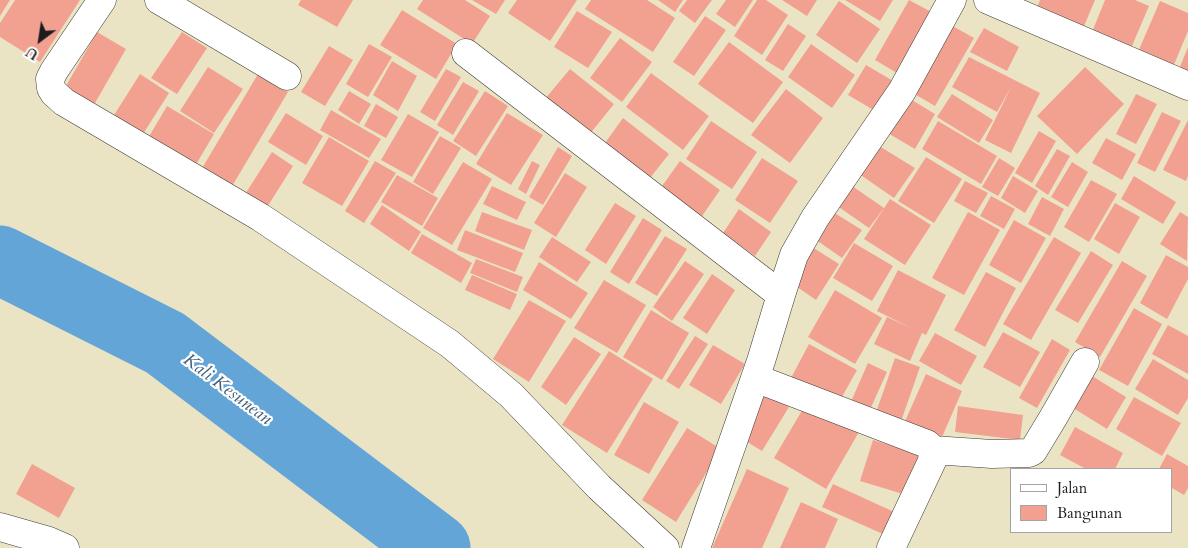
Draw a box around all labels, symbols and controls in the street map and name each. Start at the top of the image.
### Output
north arrow [15,15,65,65]
text: U [22,42,42,64]
water label: Kali Kesunean [179,350,275,430]
legend [1010,468,1173,533]
text: Jalan [1057,478,1087,498]
text: Bangunan [1057,503,1122,523]

